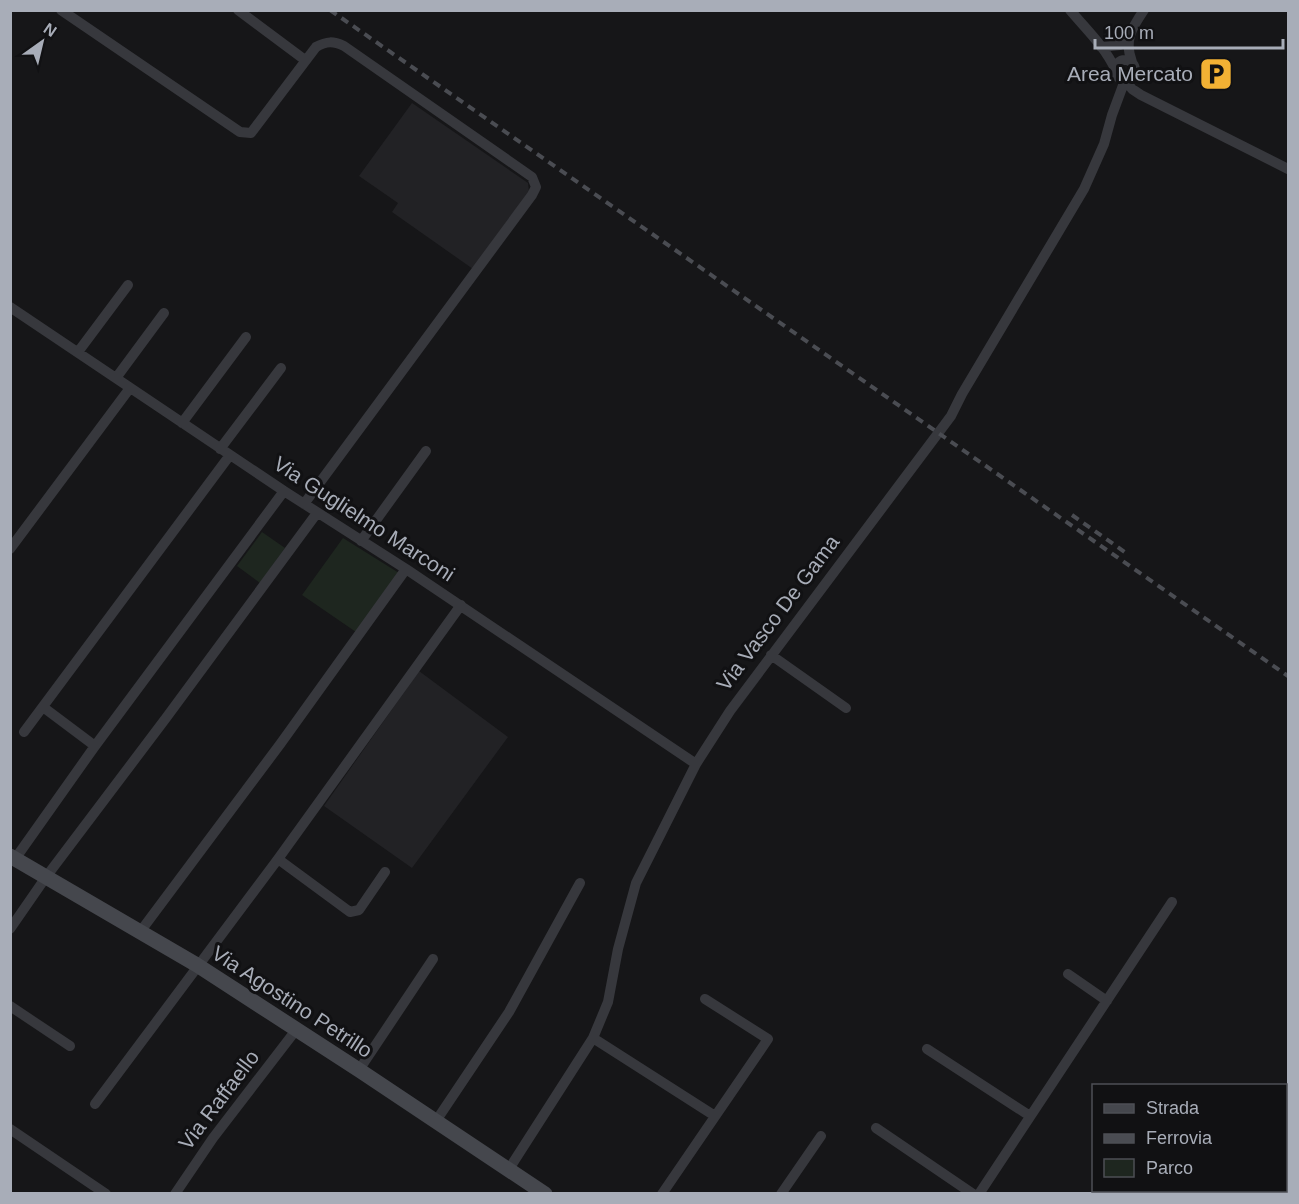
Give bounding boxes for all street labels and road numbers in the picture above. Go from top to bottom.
street label: Via Guglielmo Marconi [270,452,459,586]
street label: Via Vasco De Gama [712,530,844,695]
street label: Via Agostino Petrillo [208,941,377,1062]
street label: Via Raffaello [174,1046,263,1154]

